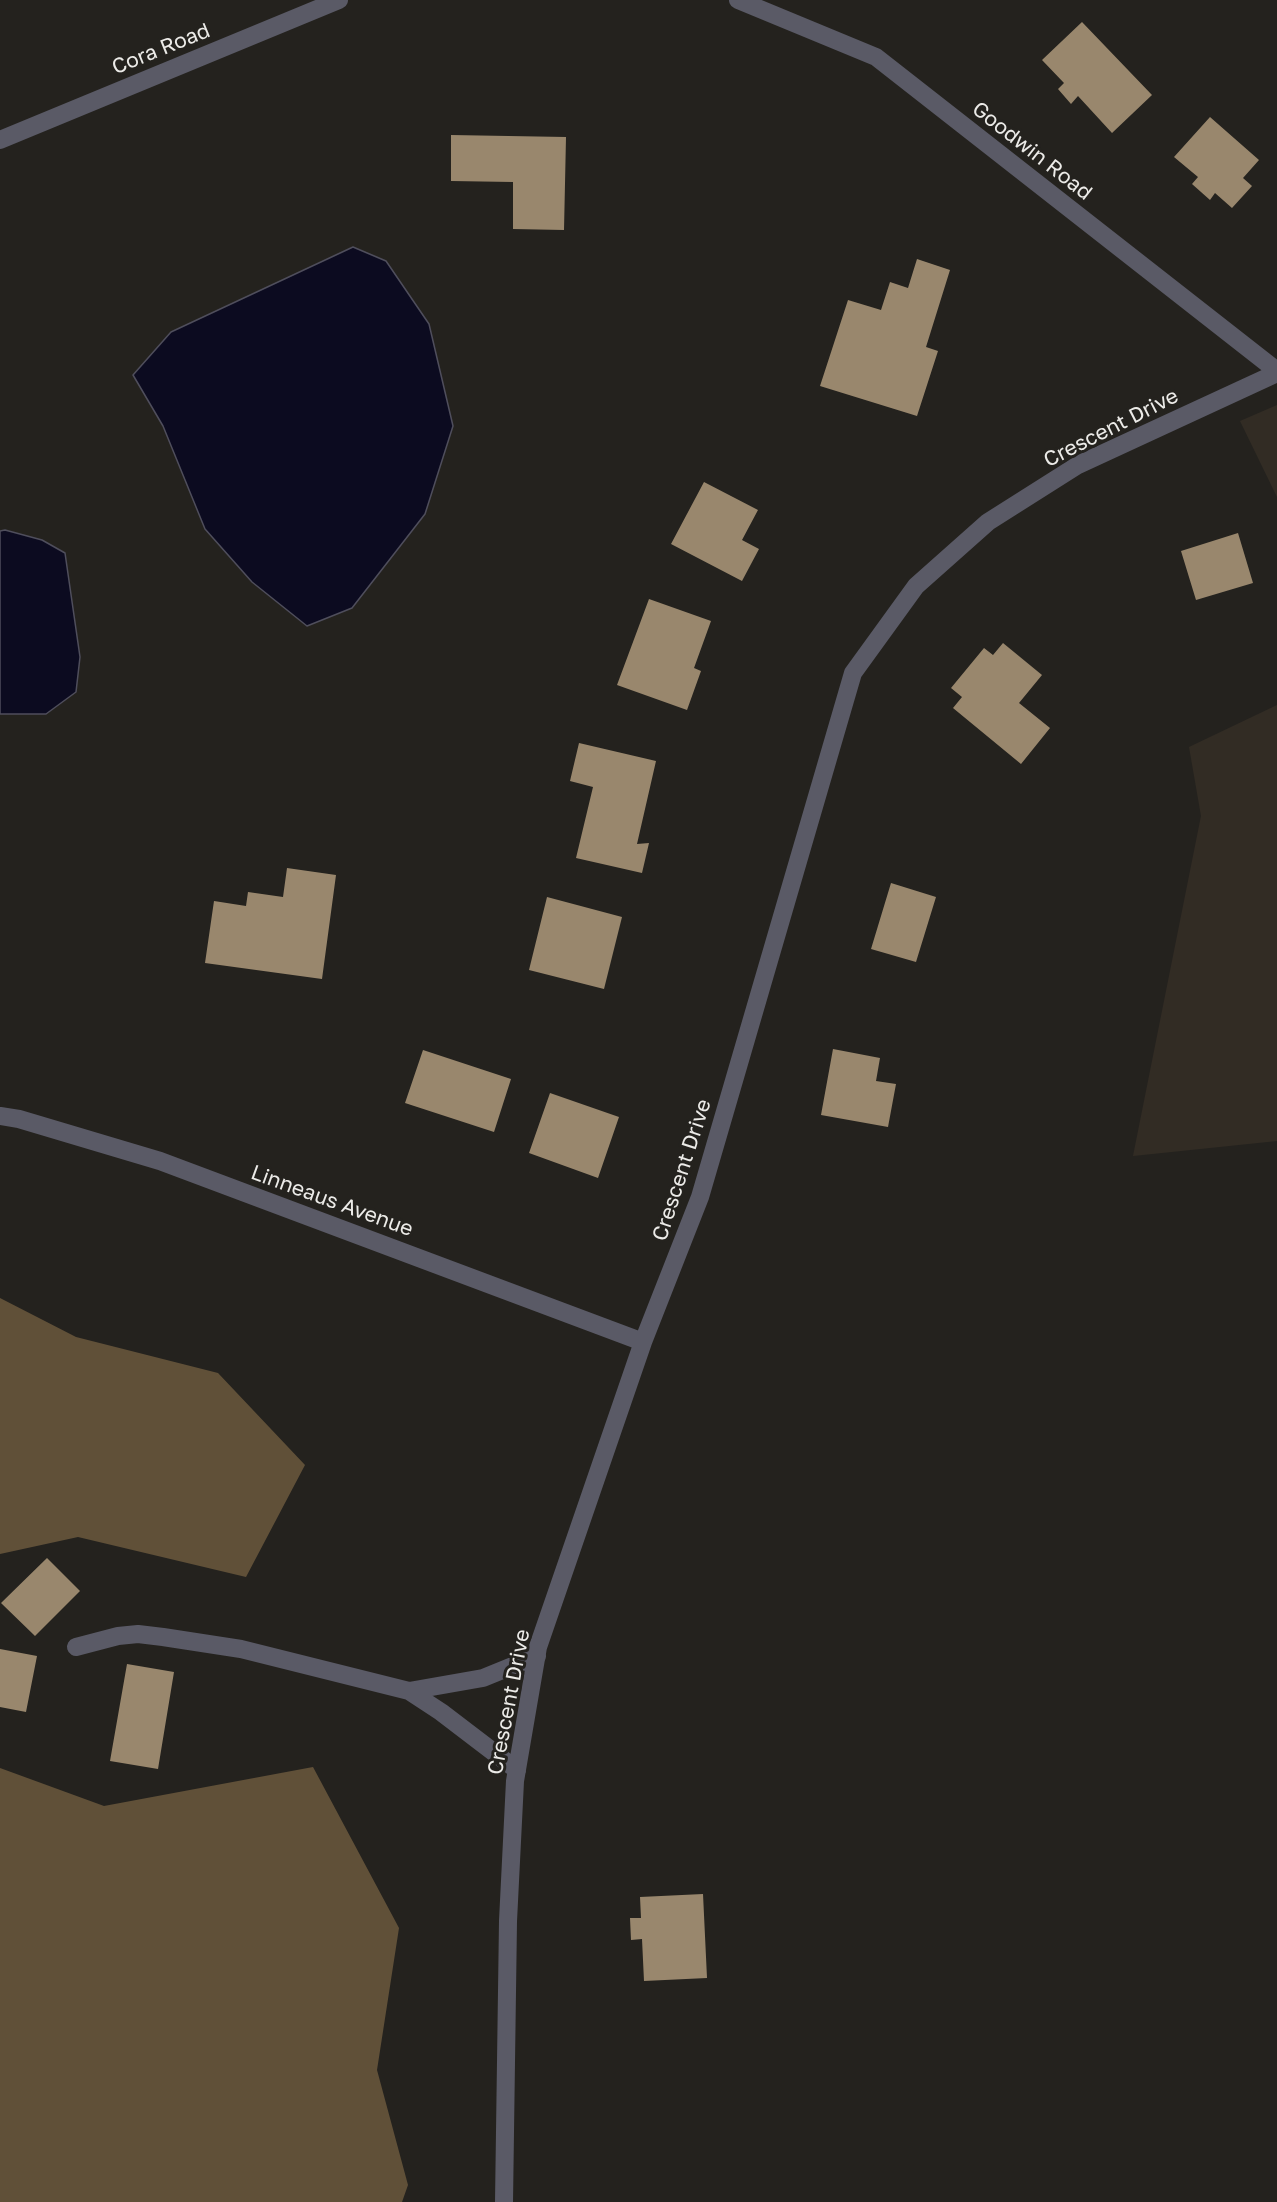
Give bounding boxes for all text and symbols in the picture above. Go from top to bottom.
street label: Cora Road [108,18,214,80]
street label: Goodwin Road [967,96,1097,206]
street label: Crescent Drive [1040,383,1182,473]
street label: Crescent Drive [647,1096,717,1244]
street label: Linneaus Avenue [247,1160,417,1242]
street label: Crescent Drive [483,1627,535,1777]

